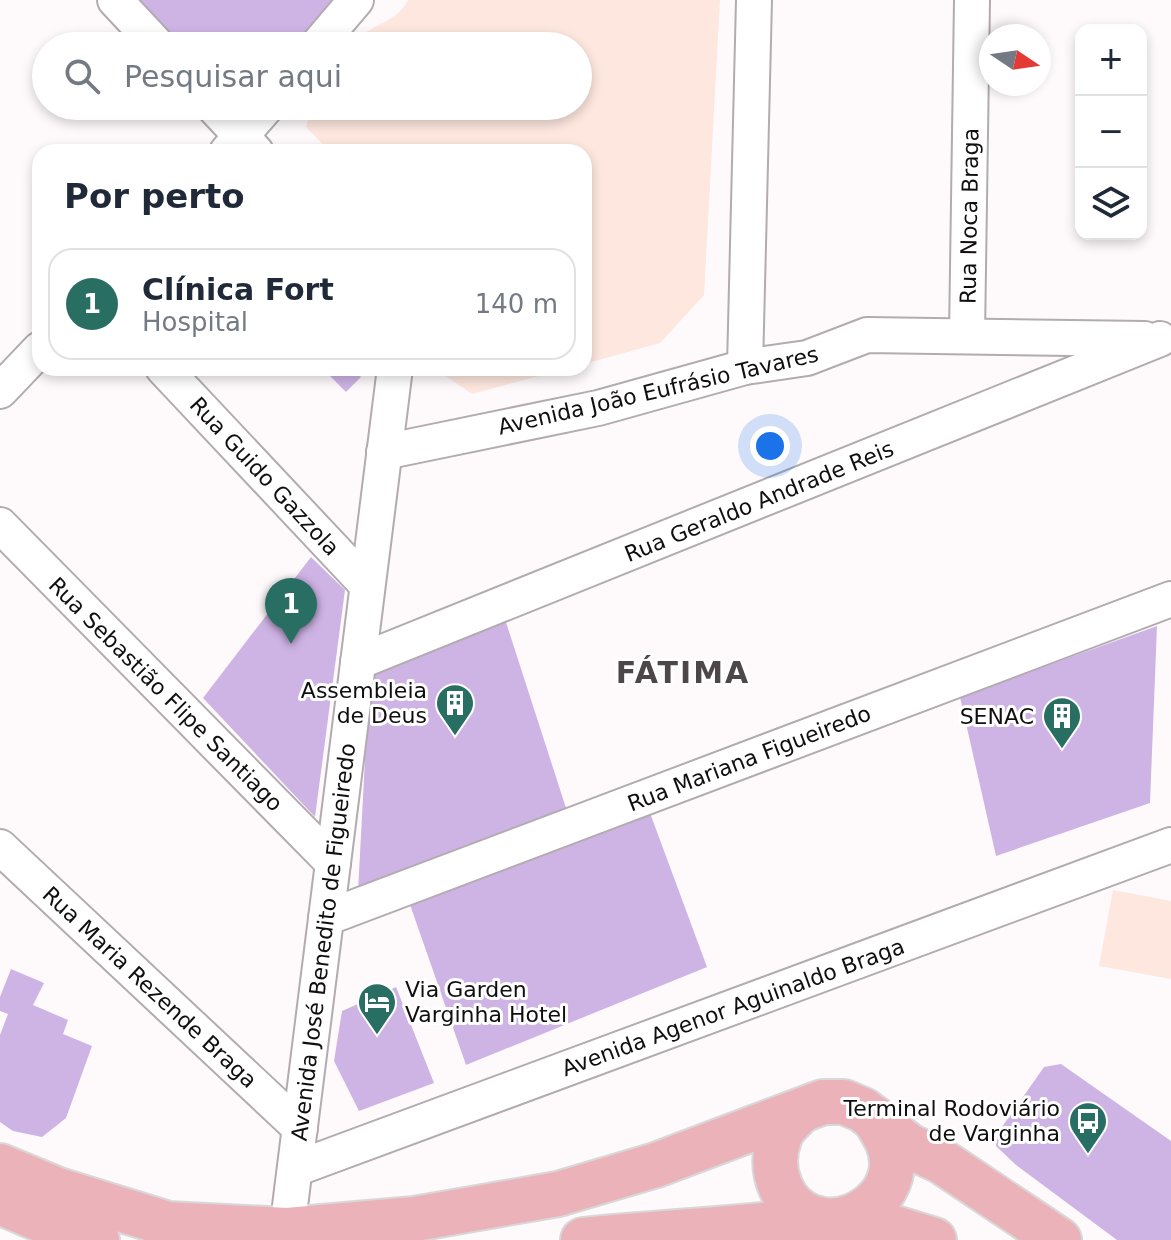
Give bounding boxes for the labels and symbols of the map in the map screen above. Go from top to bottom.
north arrow [979,24,1051,96]
street label: Rua Noca Braga [955,128,984,304]
street label: Avenida João Eufrásio Tavares [495,341,821,440]
street label: Rua Guido Gazzola [185,392,344,561]
your location [750,426,790,466]
street label: Rua Geraldo Andrade Reis [621,436,897,567]
street label: Rua Sebastião Flipe Santiago [44,572,288,816]
pin: 1 [265,578,317,644]
district label: FÁTIMA [616,655,750,690]
place label: Assembleia de Deus [301,678,427,728]
building icon: Assembleia de Deus [434,682,476,737]
building icon: SENAC [1041,695,1083,750]
street label: Rua Mariana Figueiredo [624,700,874,816]
place label: SENAC [960,704,1034,729]
street label: Avenida José Benedito de Figueiredo [287,742,360,1142]
street label: Rua Maria Rezende Braga [38,882,262,1093]
street label: Avenida Agenor Aguinaldo Braga [558,934,908,1081]
place label: Via Garden Varginha Hotel [405,977,567,1027]
hotel icon: Via Garden Varginha Hotel [356,981,398,1036]
place label: Terminal Rodoviário de Varginha [843,1096,1060,1146]
bus stop icon: Terminal Rodoviário de Varginha [1067,1100,1109,1155]

